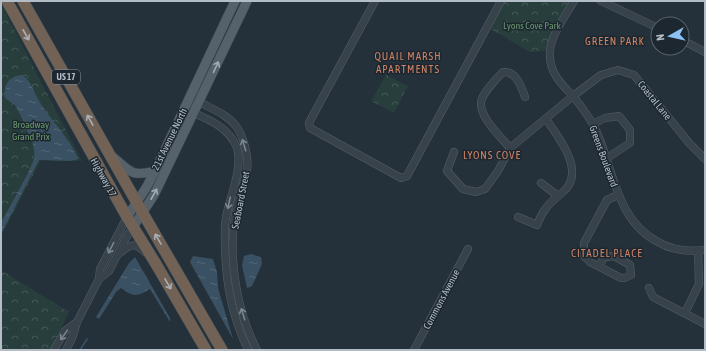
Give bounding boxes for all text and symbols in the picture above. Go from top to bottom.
north arrow [650,16,690,56]
park label: Lyons Cove Park [503,20,561,31]
one-way arrow [22,29,30,41]
text: N [654,33,666,41]
district label: GREEN PARK [585,35,645,47]
district label: QUAIL MARSH APARTMENTS [374,50,442,75]
one-way arrow [213,61,220,73]
road number: US 17 [52,70,80,84]
street label: Coastal Lane [636,79,674,122]
street label: 21st Avenue North [150,106,189,172]
one-way arrow [86,114,93,126]
park label: Broadway Grand Prix [12,119,50,142]
street label: Greens Boulevard [587,124,620,189]
one-way arrow [240,139,247,152]
district label: LYONS COVE [463,149,521,161]
street label: Highway 17 [88,156,119,199]
street label: Seaboard Street [230,170,251,230]
one-way arrow [151,188,158,200]
one-way arrow [225,196,233,209]
one-way arrow [153,233,161,245]
one-way arrow [107,242,114,254]
district label: CITADEL PLACE [571,247,643,259]
street label: Commons Avenue [421,267,462,331]
one-way arrow [164,278,172,290]
one-way arrow [239,307,246,320]
one-way arrow [60,329,68,340]

